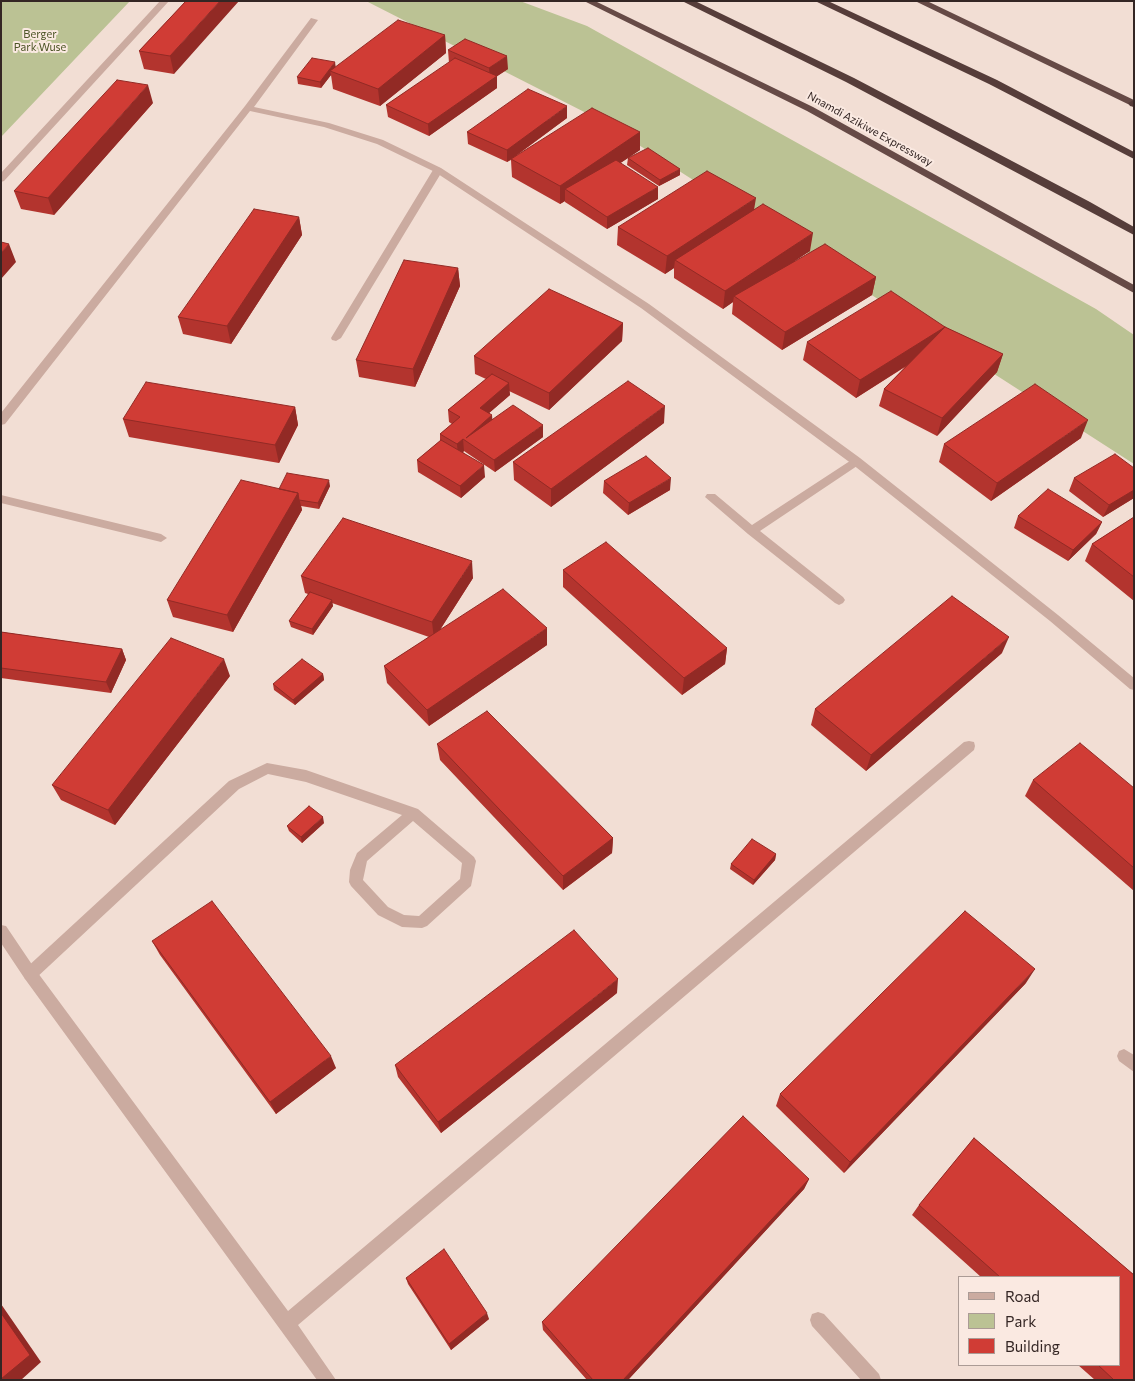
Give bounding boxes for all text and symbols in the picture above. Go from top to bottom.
park label: Berger Park Wuse [14,27,66,53]
street label: Nnamdi Azikiwe Expressway [805,89,935,169]
legend [958,1276,1120,1366]
text: Road [1005,1287,1040,1305]
text: Park [1005,1312,1036,1330]
text: Building [1005,1337,1060,1355]

